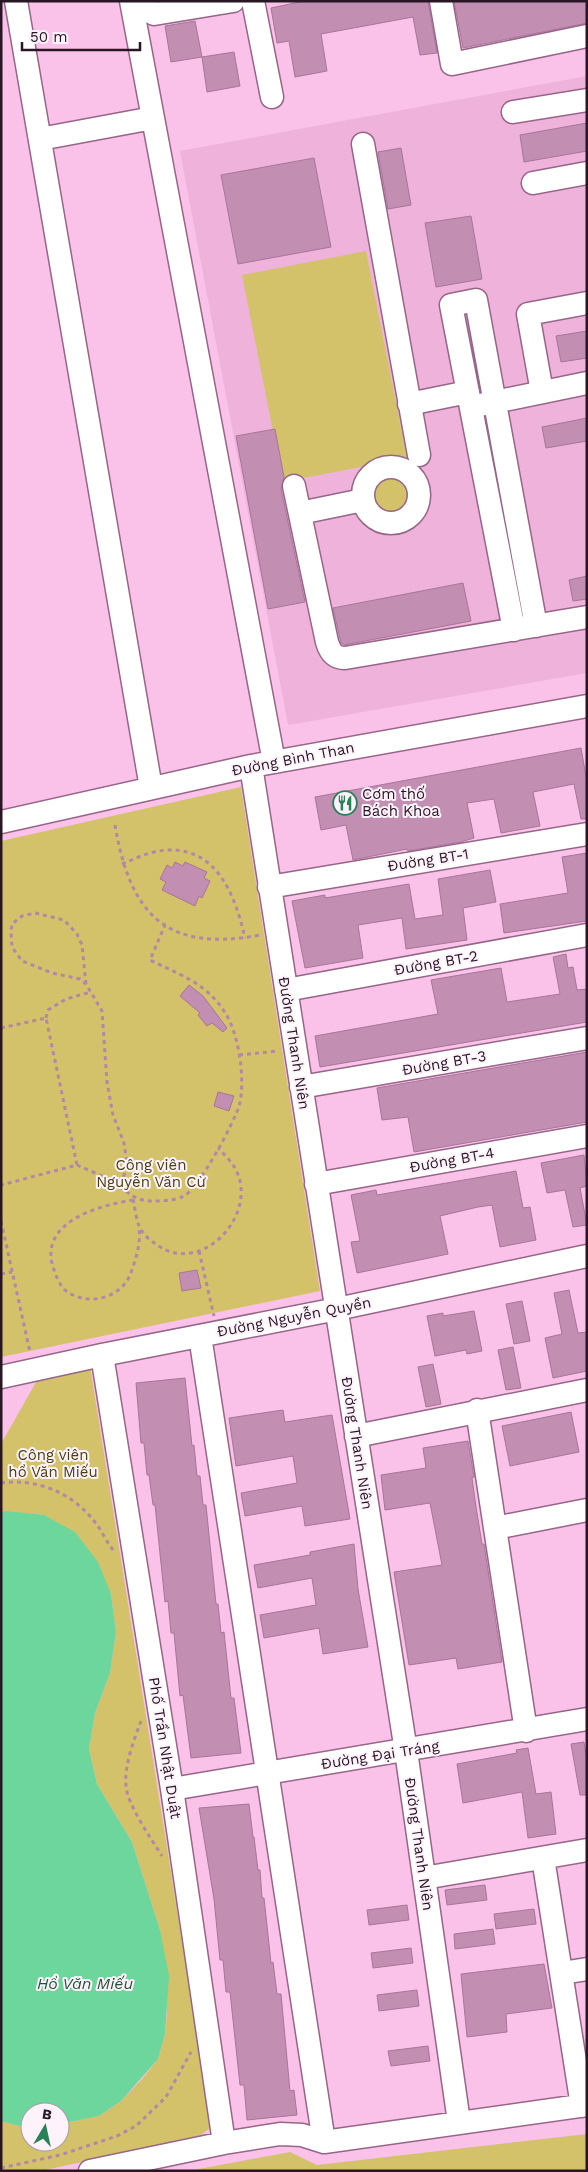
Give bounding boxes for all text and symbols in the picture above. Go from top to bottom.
scale bar [22,20,140,52]
text: 50 m [30,28,67,46]
street label: Đường Bình Than [230,738,356,780]
place label: Cơm thố Bách Khoa [362,785,440,820]
restaurant icon: Cơm thố Bách Khoa [332,790,358,816]
street label: Đường BT-1 [386,845,470,875]
street label: Đường BT-2 [393,947,479,979]
street label: Đường Thanh Niên [275,975,313,1111]
street label: Đường BT-3 [400,1047,488,1079]
street label: Đường BT-4 [408,1144,496,1176]
park label: Công viên Nguyễn Văn Cừ [96,1156,207,1191]
street label: Đường Nguyễn Quyền [215,1292,373,1341]
street label: Đường Thanh Niên [338,1375,376,1511]
park label: Công viên hồ Văn Miếu [8,1446,98,1481]
street label: Phố Trần Nhật Duật [145,1676,185,1821]
street label: Đường Đại Tráng [320,1737,440,1773]
street label: Đường Thanh Niên [401,1776,437,1912]
water label: Hồ Văn Miếu [37,1974,134,1993]
north arrow [20,2102,70,2152]
text: B [41,2106,53,2123]

